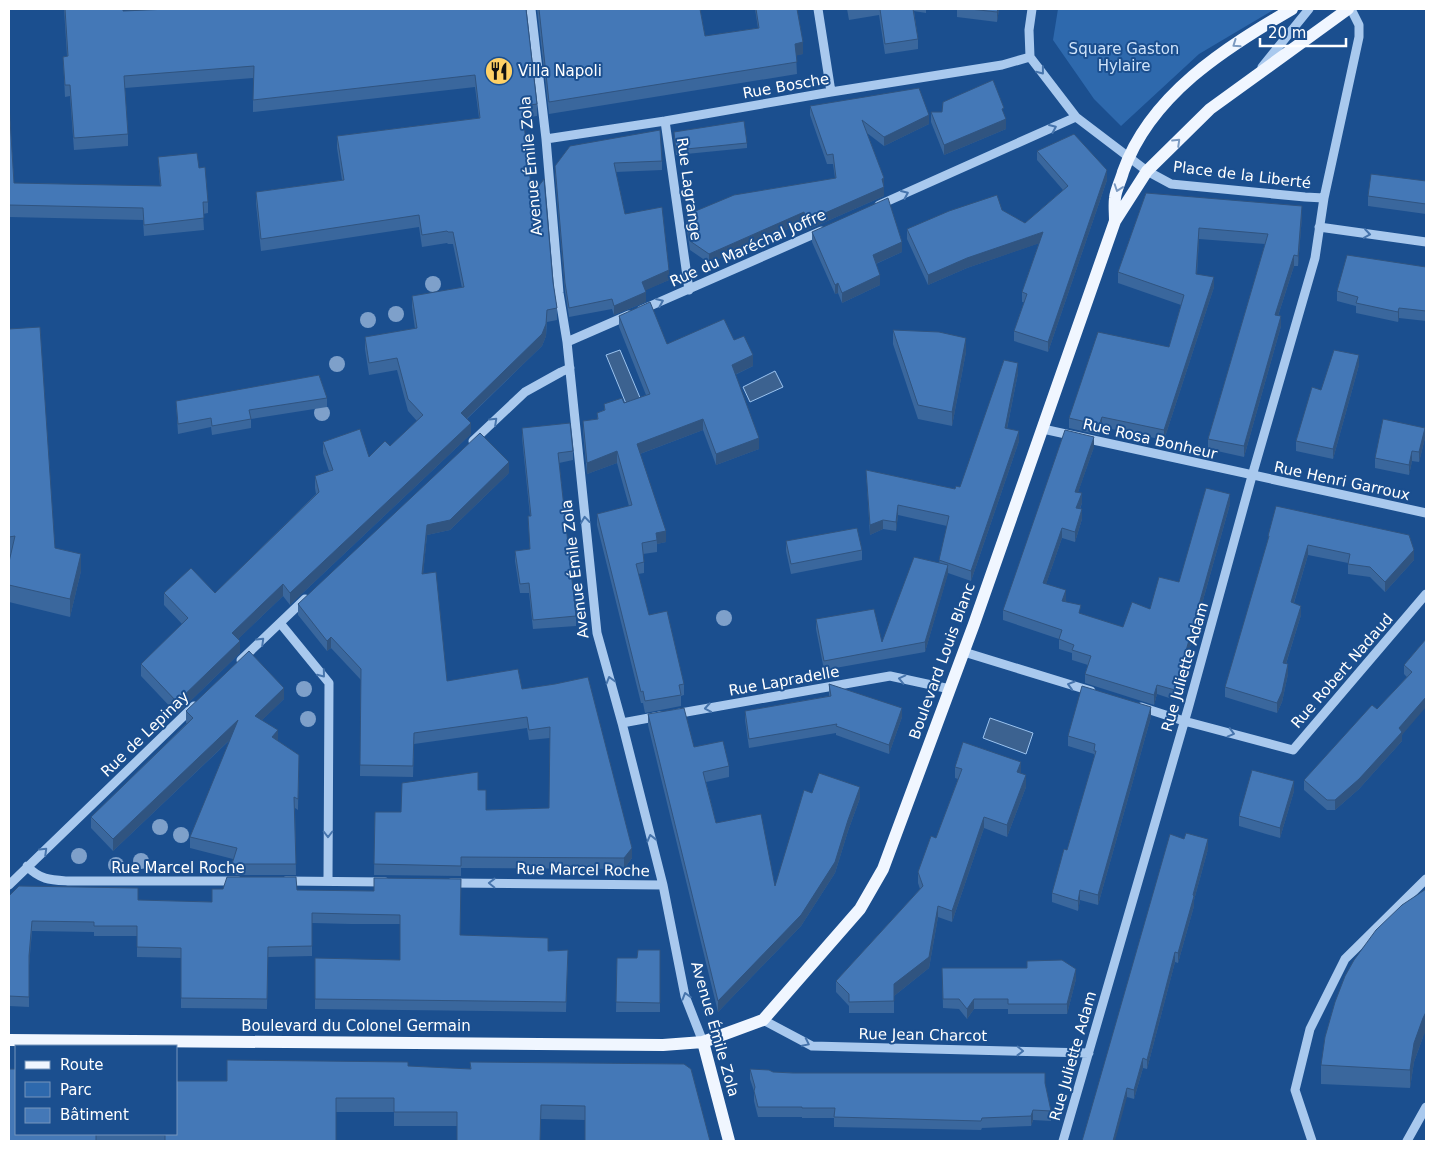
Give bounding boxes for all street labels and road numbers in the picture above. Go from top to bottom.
street label: Rue Bosche [741,70,831,102]
street label: Avenue Émile Zola [515,96,546,236]
street label: Rue Lagrange [673,136,705,242]
street label: Place de la Liberté [1172,158,1312,192]
street label: Rue du Maréchal Joffre [667,205,829,291]
street label: Rue Rosa Bonheur [1081,415,1220,463]
street label: Rue Henri Garroux [1272,458,1412,504]
street label: Avenue Émile Zola [557,499,592,640]
street label: Boulevard Louis Blanc [905,580,979,742]
street label: Rue Juliette Adam [1158,600,1212,734]
street label: Rue Robert Nadaud [1287,610,1397,732]
street label: Rue Lapradelle [727,662,841,700]
street label: Rue de Lepinay [97,687,193,781]
street label: Rue Marcel Roche [111,859,245,877]
street label: Rue Marcel Roche [516,860,650,880]
street label: Avenue Émile Zola [687,959,744,1099]
street label: Rue Juliette Adam [1046,989,1100,1123]
street label: Boulevard du Colonel Germain [241,1017,471,1035]
street label: Rue Jean Charcot [859,1025,988,1045]

